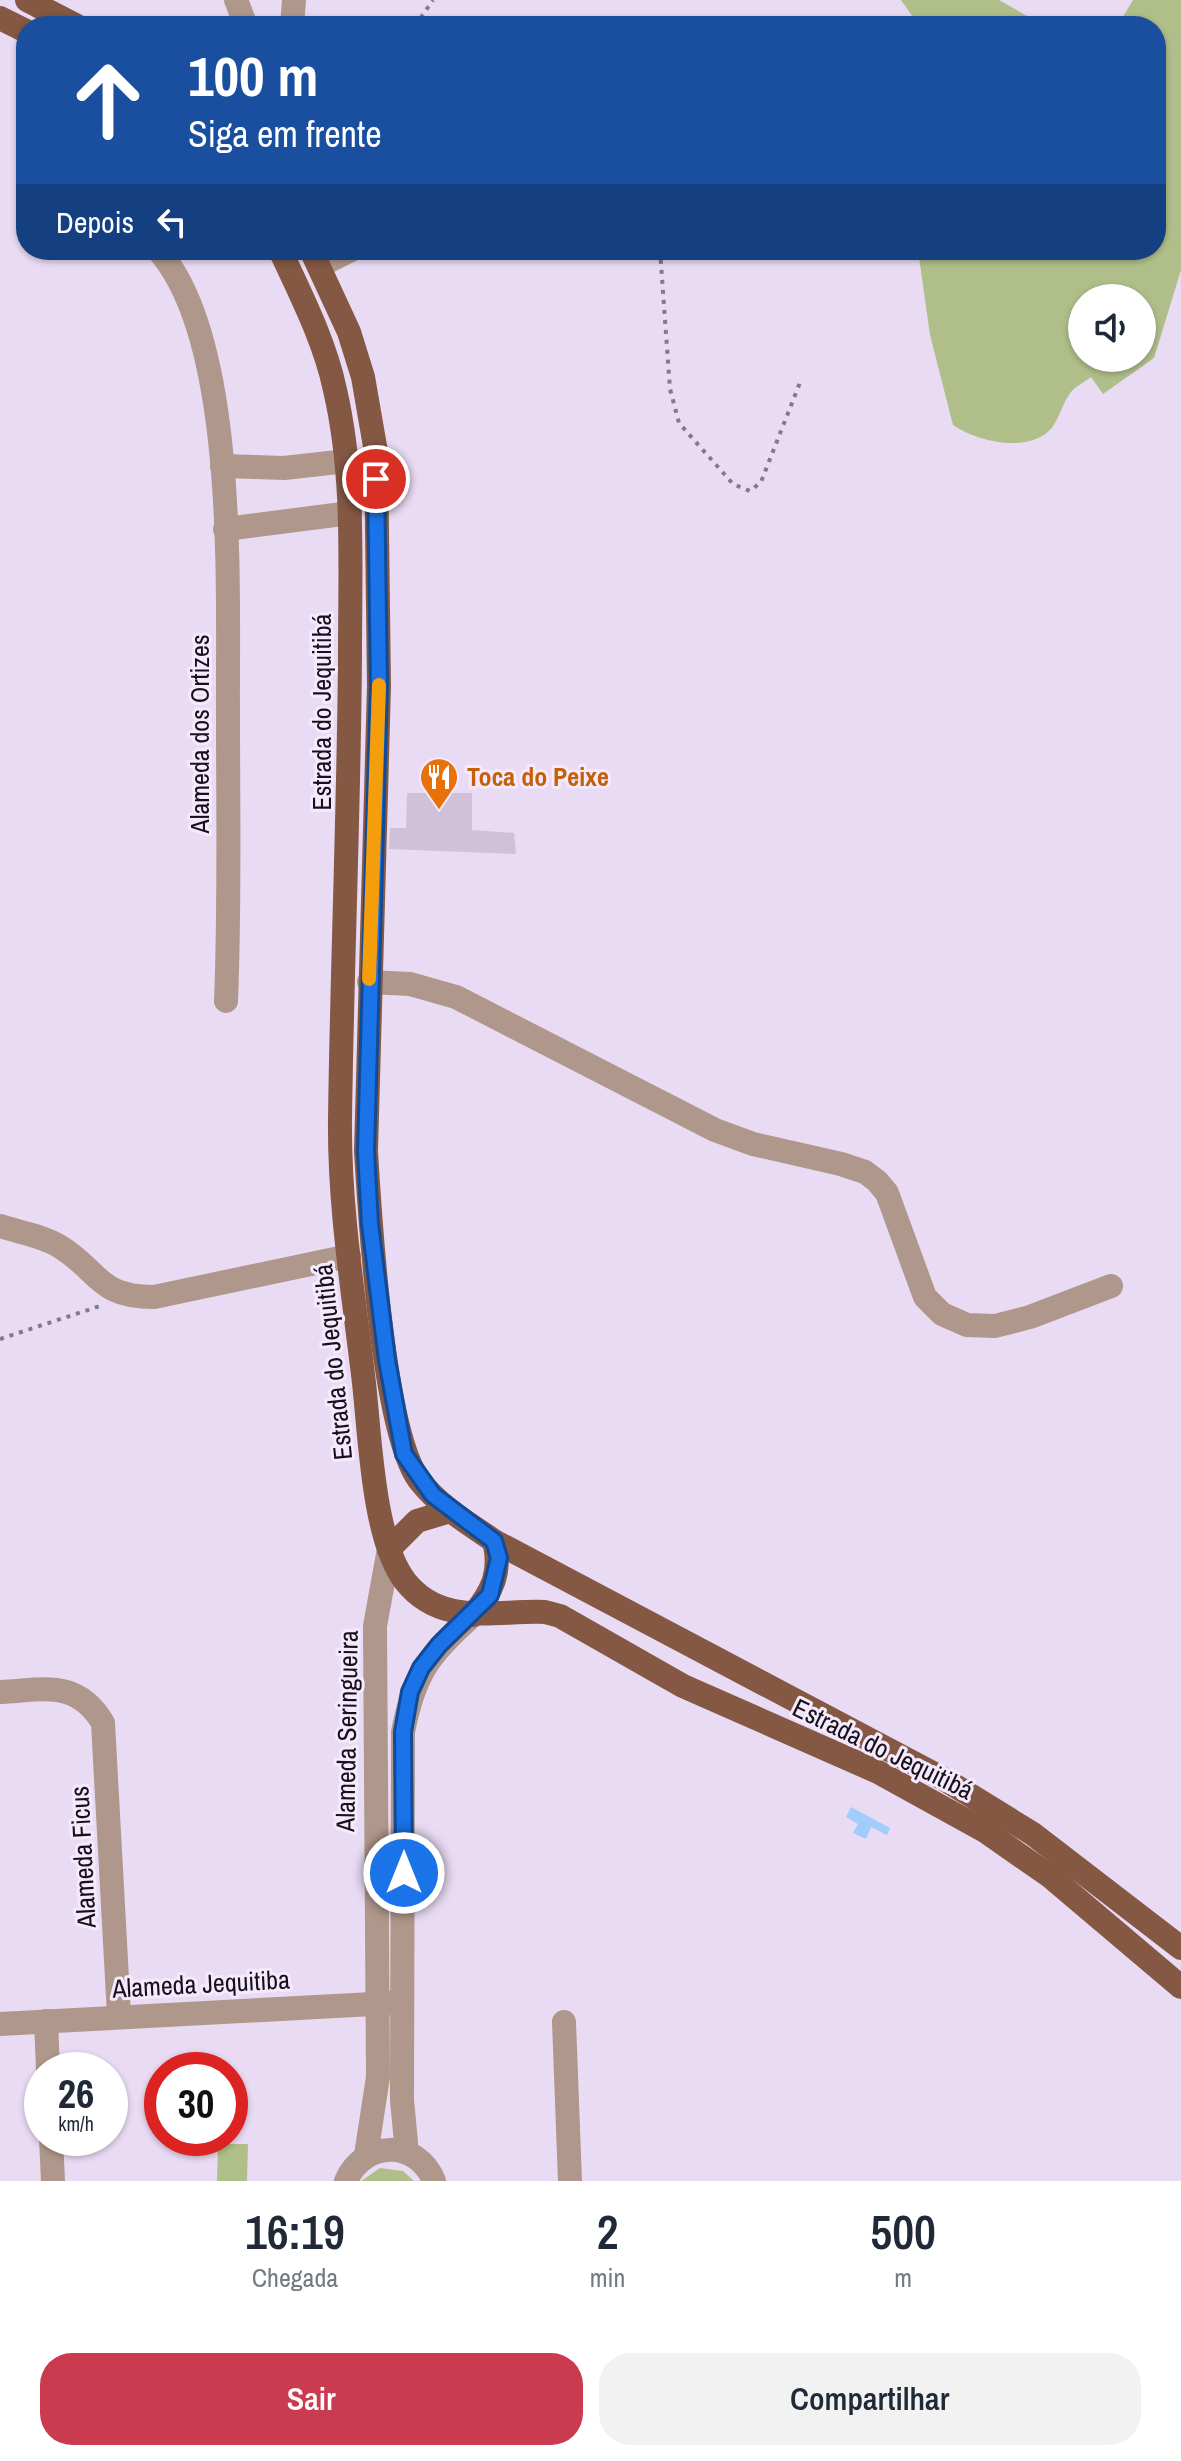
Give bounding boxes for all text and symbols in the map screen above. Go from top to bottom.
text: 100 m [188,38,318,113]
icon: ahead [56,48,160,152]
text: Siga em frente [188,110,382,158]
icon: left [150,200,194,244]
text: Depois [56,202,134,242]
map controls [1068,284,1156,372]
button: sound [1068,284,1156,372]
pin [342,445,410,513]
icon: arrive [354,457,398,501]
street label: Estrada do Jequitibá [304,613,339,810]
street label: Alameda dos Ortizes [182,634,217,835]
restaurant icon: Toca do Peixe [418,756,460,811]
place label: Toca do Peixe [467,759,609,794]
street label: Estrada do Jequitibá [305,1262,360,1462]
street label: Alameda Seringueira [327,1630,366,1833]
street label: Estrada do Jequitibá [787,1690,979,1807]
street label: Alameda Ficus [61,1785,104,1930]
position arrow [362,1831,446,1915]
street label: Alameda Jequitiba [110,1961,291,2006]
speed limit sign: 30 [144,2052,248,2156]
text: 26 [58,2067,94,2120]
text: km/h [58,2110,94,2137]
text: 16:19 [245,2199,345,2264]
text: 2 [597,2199,619,2264]
text: 500 [870,2199,936,2264]
text: Chegada [252,2260,338,2295]
text: min [590,2260,625,2295]
text: m [894,2260,912,2295]
button: Sair [40,2353,583,2445]
button: Compartilhar [599,2353,1141,2445]

